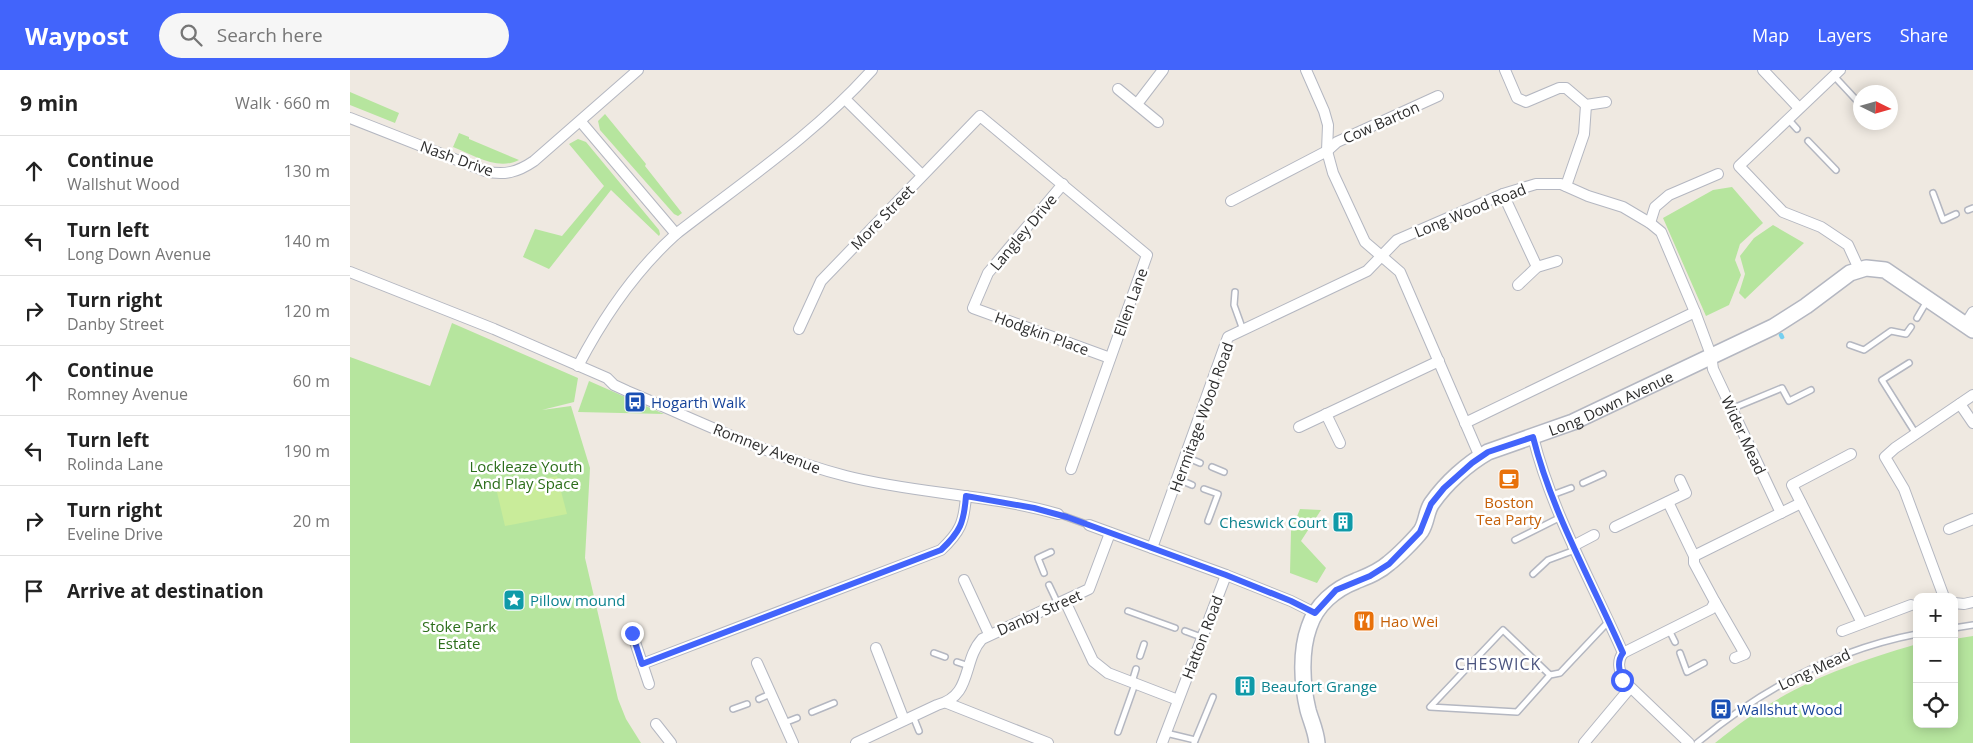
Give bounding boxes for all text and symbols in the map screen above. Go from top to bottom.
search box [159,13,509,58]
text: Waypost [25,19,129,52]
icon: search [177,21,205,49]
text: Search here [217,22,323,48]
text: Map [1752,23,1789,47]
text: Layers [1817,23,1872,47]
text: Share [1900,23,1948,47]
north arrow [1853,85,1898,130]
text: 9 min [20,89,78,117]
text: Walk · 660 m [235,92,330,114]
street label: Cow Barton [1340,96,1422,148]
street label: Nash Drive [418,136,496,180]
text: Continue [67,147,154,173]
icon: ahead [20,157,48,185]
text: 130 m [284,160,330,182]
text: Wallshut Wood [67,173,180,195]
street label: Long Wood Road [1411,178,1529,242]
street label: More Street [846,180,918,254]
street label: Langley Drive [985,190,1061,274]
text: Turn left [67,217,149,243]
icon: left [20,227,48,255]
text: 140 m [284,230,330,252]
text: Long Down Avenue [67,243,211,265]
street label: Ellen Lane [1108,265,1152,339]
text: Turn right [67,287,162,313]
icon: right [20,297,48,325]
text: 120 m [284,300,330,322]
street label: Hodgkin Place [992,307,1092,359]
text: Danby Street [67,313,164,335]
street label: Hermitage Wood Road [1165,339,1237,495]
text: Continue [67,357,154,383]
street label: Long Down Avenue [1546,366,1676,440]
icon: ahead [20,367,48,395]
text: 60 m [293,370,330,392]
text: Romney Avenue [67,383,188,405]
bus stop icon: Hogarth Walk [623,390,647,414]
place label: Hogarth Walk [651,392,746,412]
street label: Wider Mead [1717,392,1771,478]
street label: Romney Avenue [710,418,824,478]
text: Turn left [67,427,149,453]
icon: left [20,437,48,465]
text: 190 m [284,440,330,462]
text: Rolinda Lane [67,453,163,475]
park label: Lockleaze Youth And Play Space [470,456,582,493]
cafe icon: Boston Tea Party [1497,467,1521,491]
place label: Boston Tea Party [1476,492,1542,529]
text: Turn right [67,497,162,523]
icon: right [20,507,48,535]
text: 20 m [293,510,330,532]
building icon: Cheswick Court [1331,510,1355,534]
place label: Cheswick Court [1219,512,1327,532]
text: Eveline Drive [67,523,163,545]
icon: arrive [20,577,48,605]
text: Arrive at destination [67,578,264,604]
street label: Danby Street [993,584,1085,640]
place icon: Pillow mound [502,588,526,612]
place label: Pillow mound [530,590,625,610]
street label: Hatton Road [1177,592,1227,682]
map controls [1913,593,1958,728]
button: + [1913,593,1958,638]
restaurant icon: Hao Wei [1352,609,1376,633]
place label: Hao Wei [1380,611,1438,631]
park label: Stoke Park Estate [422,616,496,653]
route end [621,622,644,645]
button: − [1913,638,1958,683]
street label: Long Mead [1775,644,1853,694]
district label: CHESWICK [1455,653,1541,675]
route start [1611,669,1634,692]
building icon: Beaufort Grange [1233,674,1257,698]
place label: Beaufort Grange [1261,676,1377,696]
button: locate [1913,683,1958,728]
bus stop icon: Wallshut Wood [1709,697,1733,721]
place label: Wallshut Wood [1737,699,1843,719]

